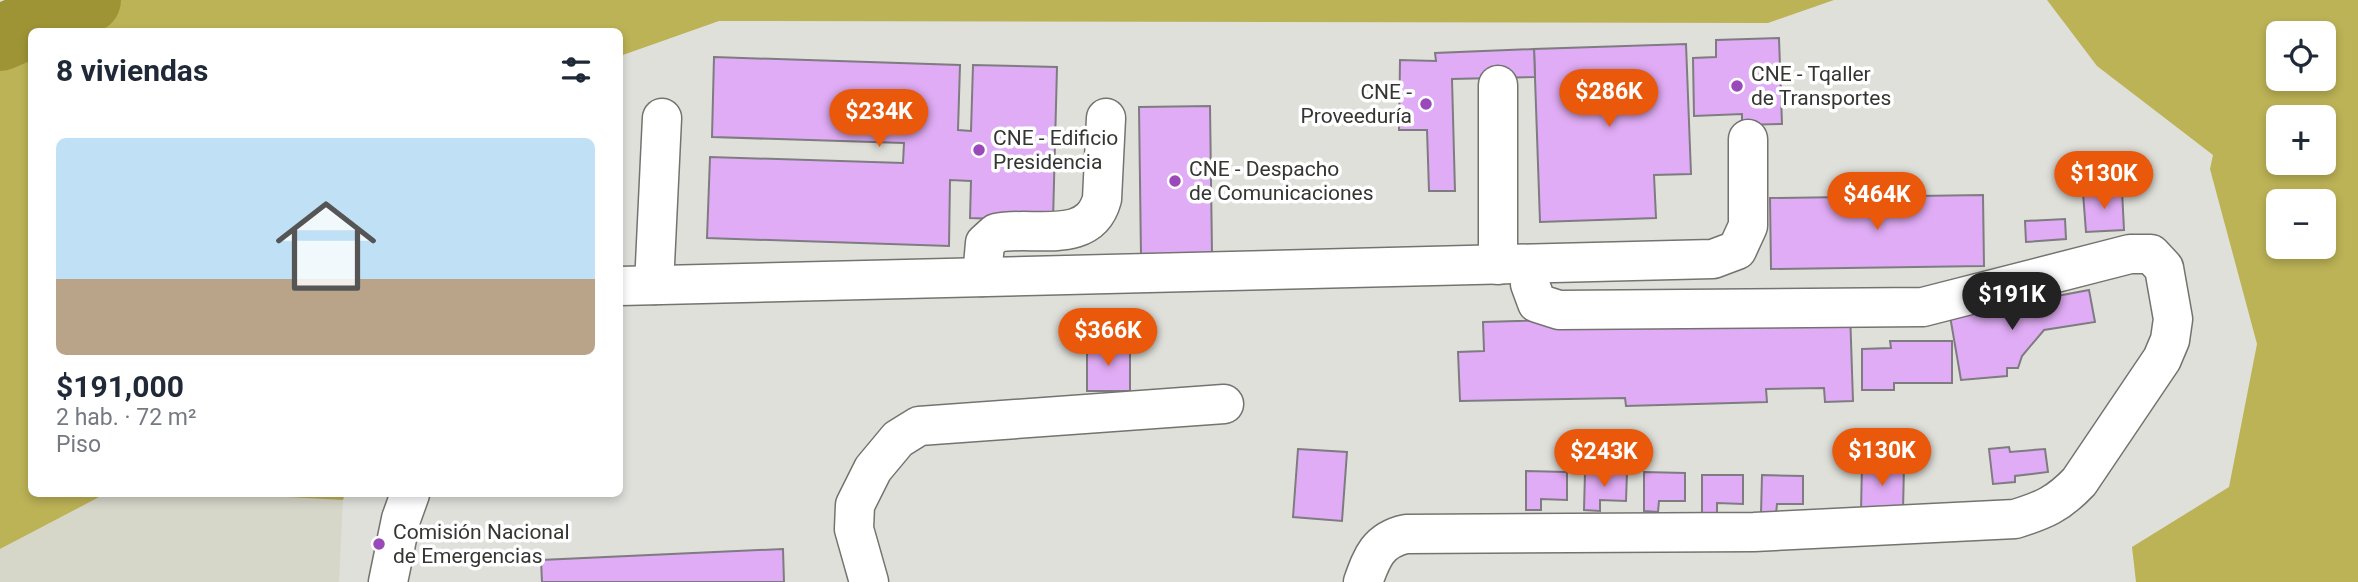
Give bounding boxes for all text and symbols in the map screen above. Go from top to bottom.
map controls [2266,21,2336,259]
button: locate [2266,21,2336,91]
icon: filters [557,51,595,89]
text: 8 viviendas [56,53,208,88]
place label: CNE - Tqaller de Transportes [1751,62,1891,110]
pin: $286K [1560,69,1658,129]
text: $286K [1575,78,1643,105]
marker: CNE - Tqaller de Transportes [1729,78,1745,94]
place label: CNE - Proveeduría [1301,80,1412,128]
pin: $234K [830,90,928,149]
marker: CNE - Proveeduría [1418,96,1434,112]
text: $234K [845,98,913,125]
button: + [2266,105,2336,175]
place label: CNE - Edificio Presidencia [993,126,1118,174]
marker: CNE - Edificio Presidencia [971,142,987,158]
pin: $130K [2055,152,2153,211]
place label: CNE - Despacho de Comunicaciones [1189,157,1374,205]
text: $130K [2070,160,2138,187]
marker: CNE - Despacho de Comunicaciones [1167,173,1183,189]
pin: $464K [1828,173,1926,232]
text: $464K [1843,181,1911,208]
icon: home [263,183,389,309]
button: − [2266,189,2336,259]
pin: $191K [1963,272,2061,332]
text: $191K [1978,281,2046,308]
pin: $366K [1059,308,1157,368]
text: $366K [1074,317,1142,344]
text: $191,000 [56,369,184,404]
text: 2 hab. · 72 m² [56,404,196,431]
pin: $130K [1833,428,1931,488]
pin: $243K [1555,430,1653,489]
text: Piso [56,431,101,458]
text: $130K [1848,437,1916,464]
text: $243K [1570,438,1638,465]
place label: Comisión Nacional de Emergencias [393,520,570,568]
marker: Comisión Nacional de Emergencias [371,536,387,552]

